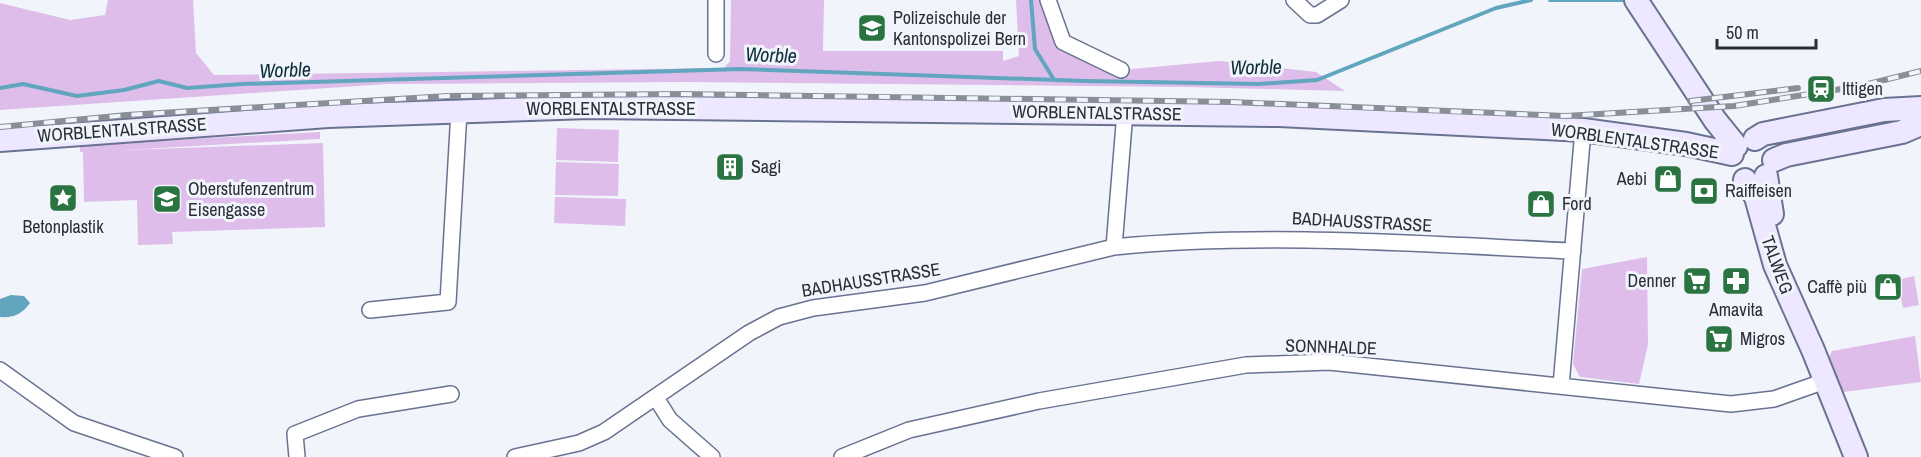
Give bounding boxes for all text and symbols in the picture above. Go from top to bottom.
place label: Polizeischule der Kantonspolizei Bern [893,5,1026,51]
school or university icon: Polizeischule der Kantonspolizei Bern [856,12,888,44]
scale bar [1717,12,1816,50]
text: 50 m [1726,20,1759,45]
water label: Worble [745,40,797,69]
water label: Worble [1230,53,1282,80]
water label: Worble [259,55,311,84]
station icon: Ittigen [1805,73,1837,105]
place label: Ittigen [1842,76,1883,101]
street label: WORBLENTALSTRASSE [526,96,696,121]
street label: WORBLENTALSTRASSE [1012,99,1182,126]
street label: WORBLENTALSTRASSE [37,111,207,148]
street label: WORBLENTALSTRASSE [1549,116,1721,165]
building icon: Sagi [714,151,746,183]
place label: Sagi [751,154,781,179]
shop icon: Aebi [1652,163,1684,195]
place label: Aebi [1616,166,1647,191]
bank icon: Raiffeisen [1688,175,1720,207]
place label: Oberstufenzentrum Eisengasse [188,176,314,222]
place label: Raiffeisen [1725,178,1792,203]
place icon: Betonplastik [47,182,79,214]
school or university icon: Oberstufenzentrum Eisengasse [151,183,183,215]
shop icon: Ford [1525,188,1557,220]
place label: Ford [1562,191,1592,216]
street label: BADHAUSSTRASSE [1291,205,1433,238]
place label: Betonplastik [22,214,104,239]
street label: TALWEG [1755,232,1800,297]
street label: BADHAUSSTRASSE [800,256,942,303]
supermarket icon: Denner [1681,265,1713,297]
pharmacy icon: Amavita [1720,265,1752,297]
place label: Denner [1628,268,1676,293]
shop icon: Caffè più [1872,271,1904,303]
place label: Caffè più [1807,274,1867,299]
place label: Amavita [1708,297,1763,322]
supermarket icon: Migros [1703,323,1735,355]
place label: Migros [1740,326,1785,351]
street label: SONNHALDE [1285,332,1377,361]

